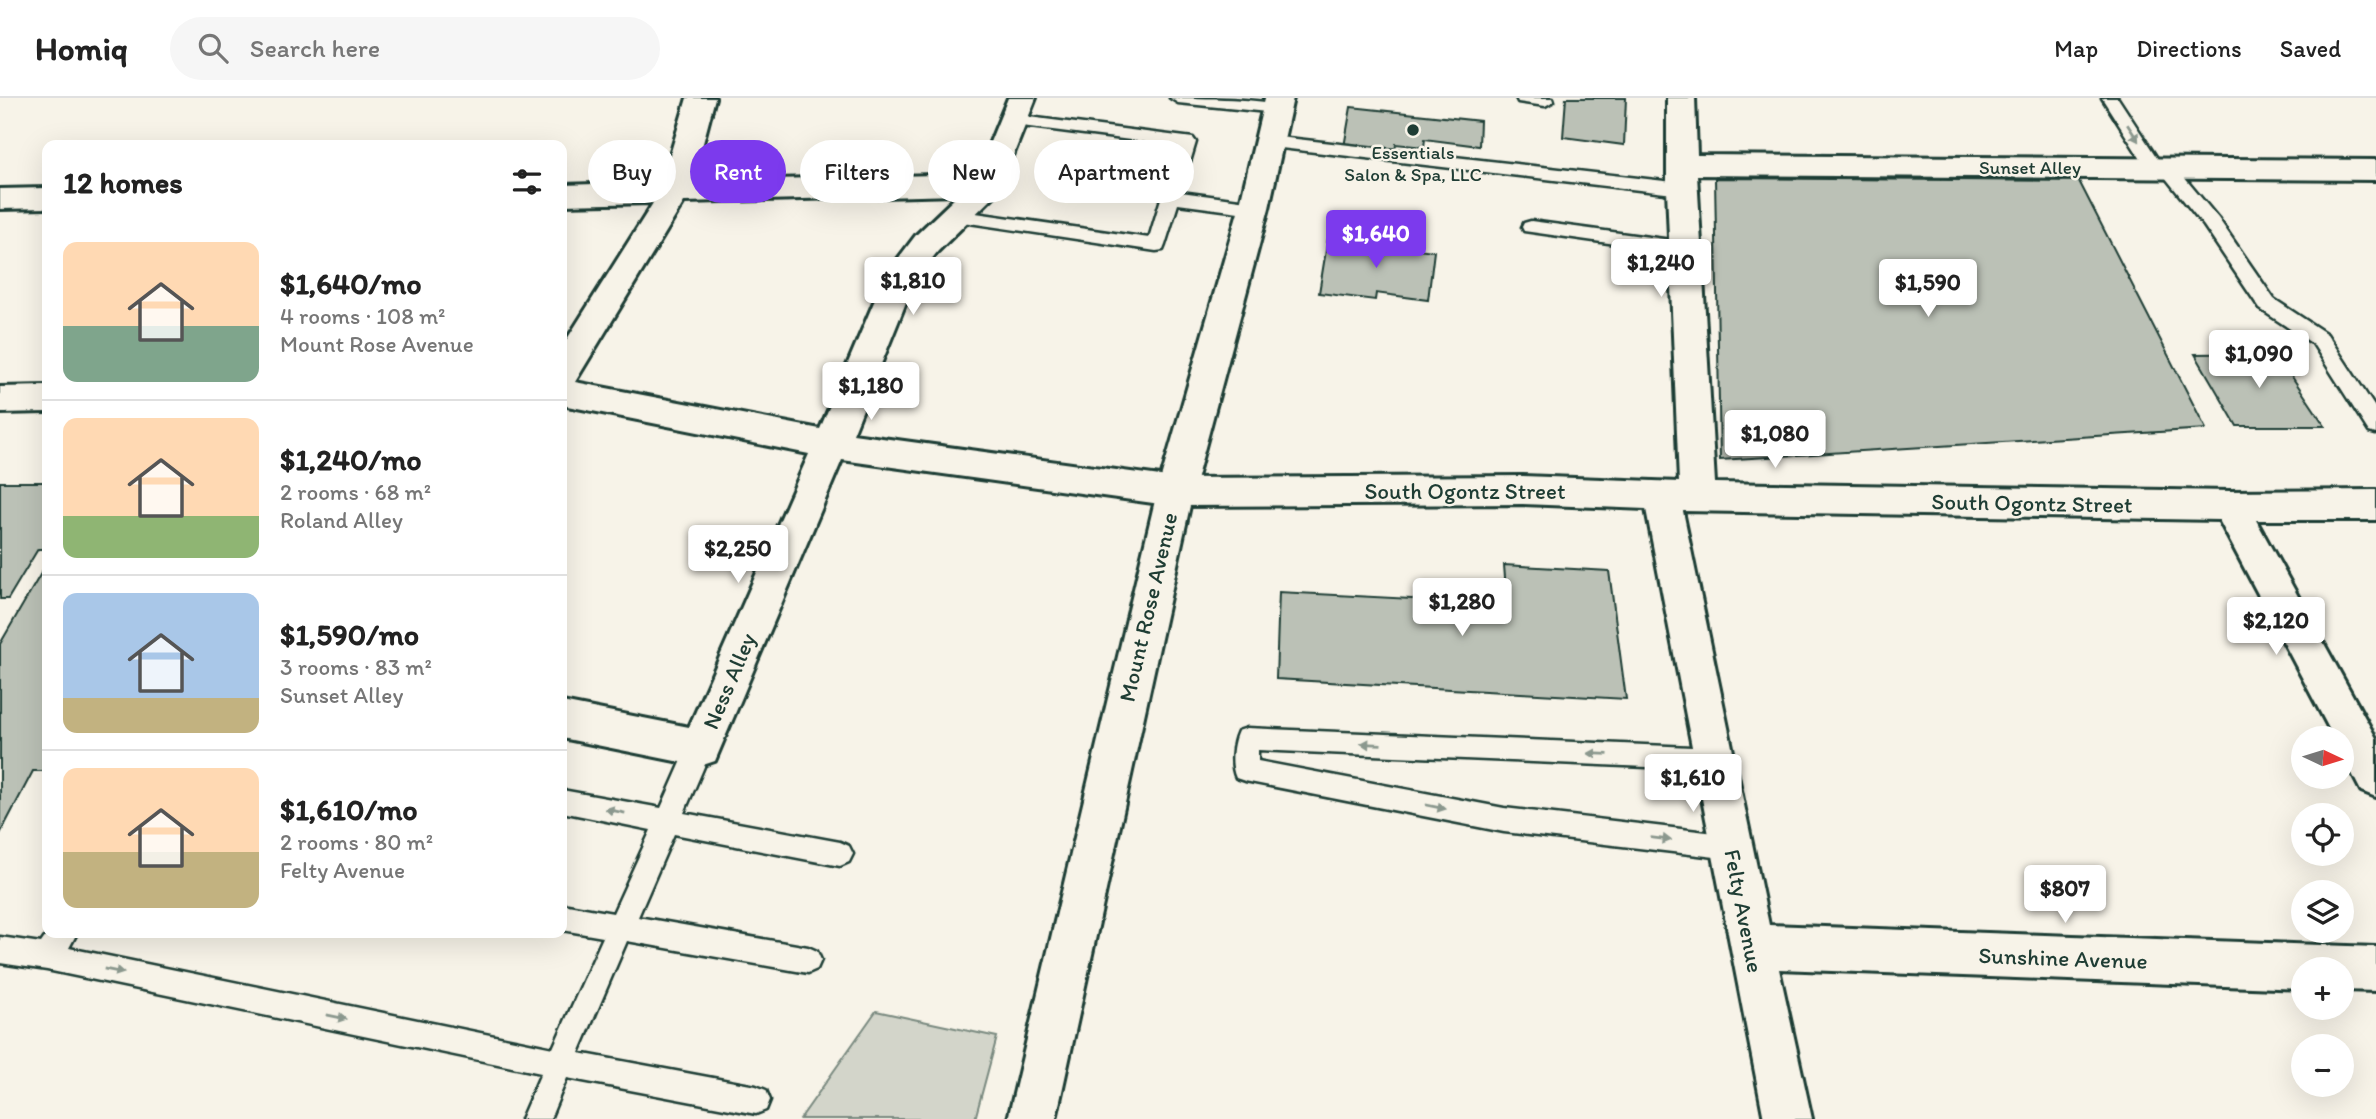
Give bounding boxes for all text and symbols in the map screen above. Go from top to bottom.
search box [170,17,660,80]
text: Homiq [35,29,128,68]
icon: search [194,29,232,67]
text: Search here [250,32,380,64]
text: Map [2054,34,2098,63]
text: Directions [2136,34,2242,63]
text: Saved [2280,34,2341,63]
marker: Essentials Salon & Spa, LLC [1405,122,1421,138]
one-way arrow [2126,123,2139,143]
chip: Buy [588,140,676,203]
chip: Rent [690,140,786,203]
chip: Filters [800,140,914,203]
chip: New [928,140,1020,203]
chip: Apartment [1034,140,1194,203]
place label: Essentials Salon & Spa, LLC [1344,141,1482,186]
street label: Sunset Alley [1979,156,2081,179]
icon: filters [508,163,546,201]
text: 12 homes [63,164,183,201]
pin: $1,640 [1319,211,1433,270]
text: $1,640 [1342,219,1410,247]
pin: $1,240 [1604,240,1718,299]
text: $1,240 [1627,248,1695,276]
pin: $1,810 [856,258,970,317]
pin: $1,590 [1871,260,1985,319]
text: $1,640/mo [280,265,422,302]
text: $1,810 [880,266,946,294]
text: $1,590 [1895,268,1961,296]
icon: home [119,270,203,354]
text: 4 rooms · 108 m² [280,302,445,330]
text: Mount Rose Avenue [280,330,474,358]
pin: $1,090 [2202,330,2316,390]
text: $1,090 [2225,339,2293,367]
pin: $1,180 [814,362,928,422]
text: $1,180 [838,371,904,399]
pin: $1,080 [1718,410,1832,470]
text: $1,080 [1741,419,1809,447]
text: $1,240/mo [280,441,422,478]
icon: home [119,446,203,530]
street label: South Ogontz Street [1364,477,1566,505]
text: 2 rooms · 68 m² [280,478,431,506]
street label: South Ogontz Street [1931,487,2133,519]
text: Roland Alley [280,506,403,534]
street label: Mount Rose Avenue [1113,510,1183,704]
pin: $2,250 [681,526,795,585]
text: $2,250 [704,534,772,562]
pin: $1,280 [1405,578,1519,638]
text: $1,280 [1429,587,1495,615]
pin: $2,120 [2219,598,2333,657]
text: $2,120 [2243,606,2309,634]
text: $1,590/mo [280,616,419,653]
icon: home [119,621,203,705]
street label: Ness Alley [696,629,762,733]
text: 3 rooms · 83 m² [280,653,432,681]
text: Sunset Alley [280,681,403,709]
north arrow [2291,726,2354,789]
map controls [2291,726,2354,1097]
one-way arrow [1359,739,1381,750]
one-way arrow [1587,748,1609,759]
pin: $1,610 [1636,754,1750,814]
text: $1,610 [1661,763,1725,791]
text: $1,610/mo [280,791,418,828]
icon: home [119,796,203,880]
one-way arrow [1425,802,1447,813]
button: locate [2291,803,2354,866]
one-way arrow [604,806,626,817]
text: 2 rooms · 80 m² [280,828,433,856]
one-way arrow [1651,833,1673,844]
street label: Felty Avenue [1718,847,1770,975]
text: Felty Avenue [280,856,405,884]
pin: $807 [2024,866,2106,925]
text: $807 [2040,874,2090,902]
button: layers [2291,880,2354,943]
street label: Sunshine Avenue [1978,941,2148,975]
button: + [2291,957,2354,1020]
one-way arrow [103,966,125,977]
one-way arrow [326,1012,348,1023]
button: − [2291,1034,2354,1097]

